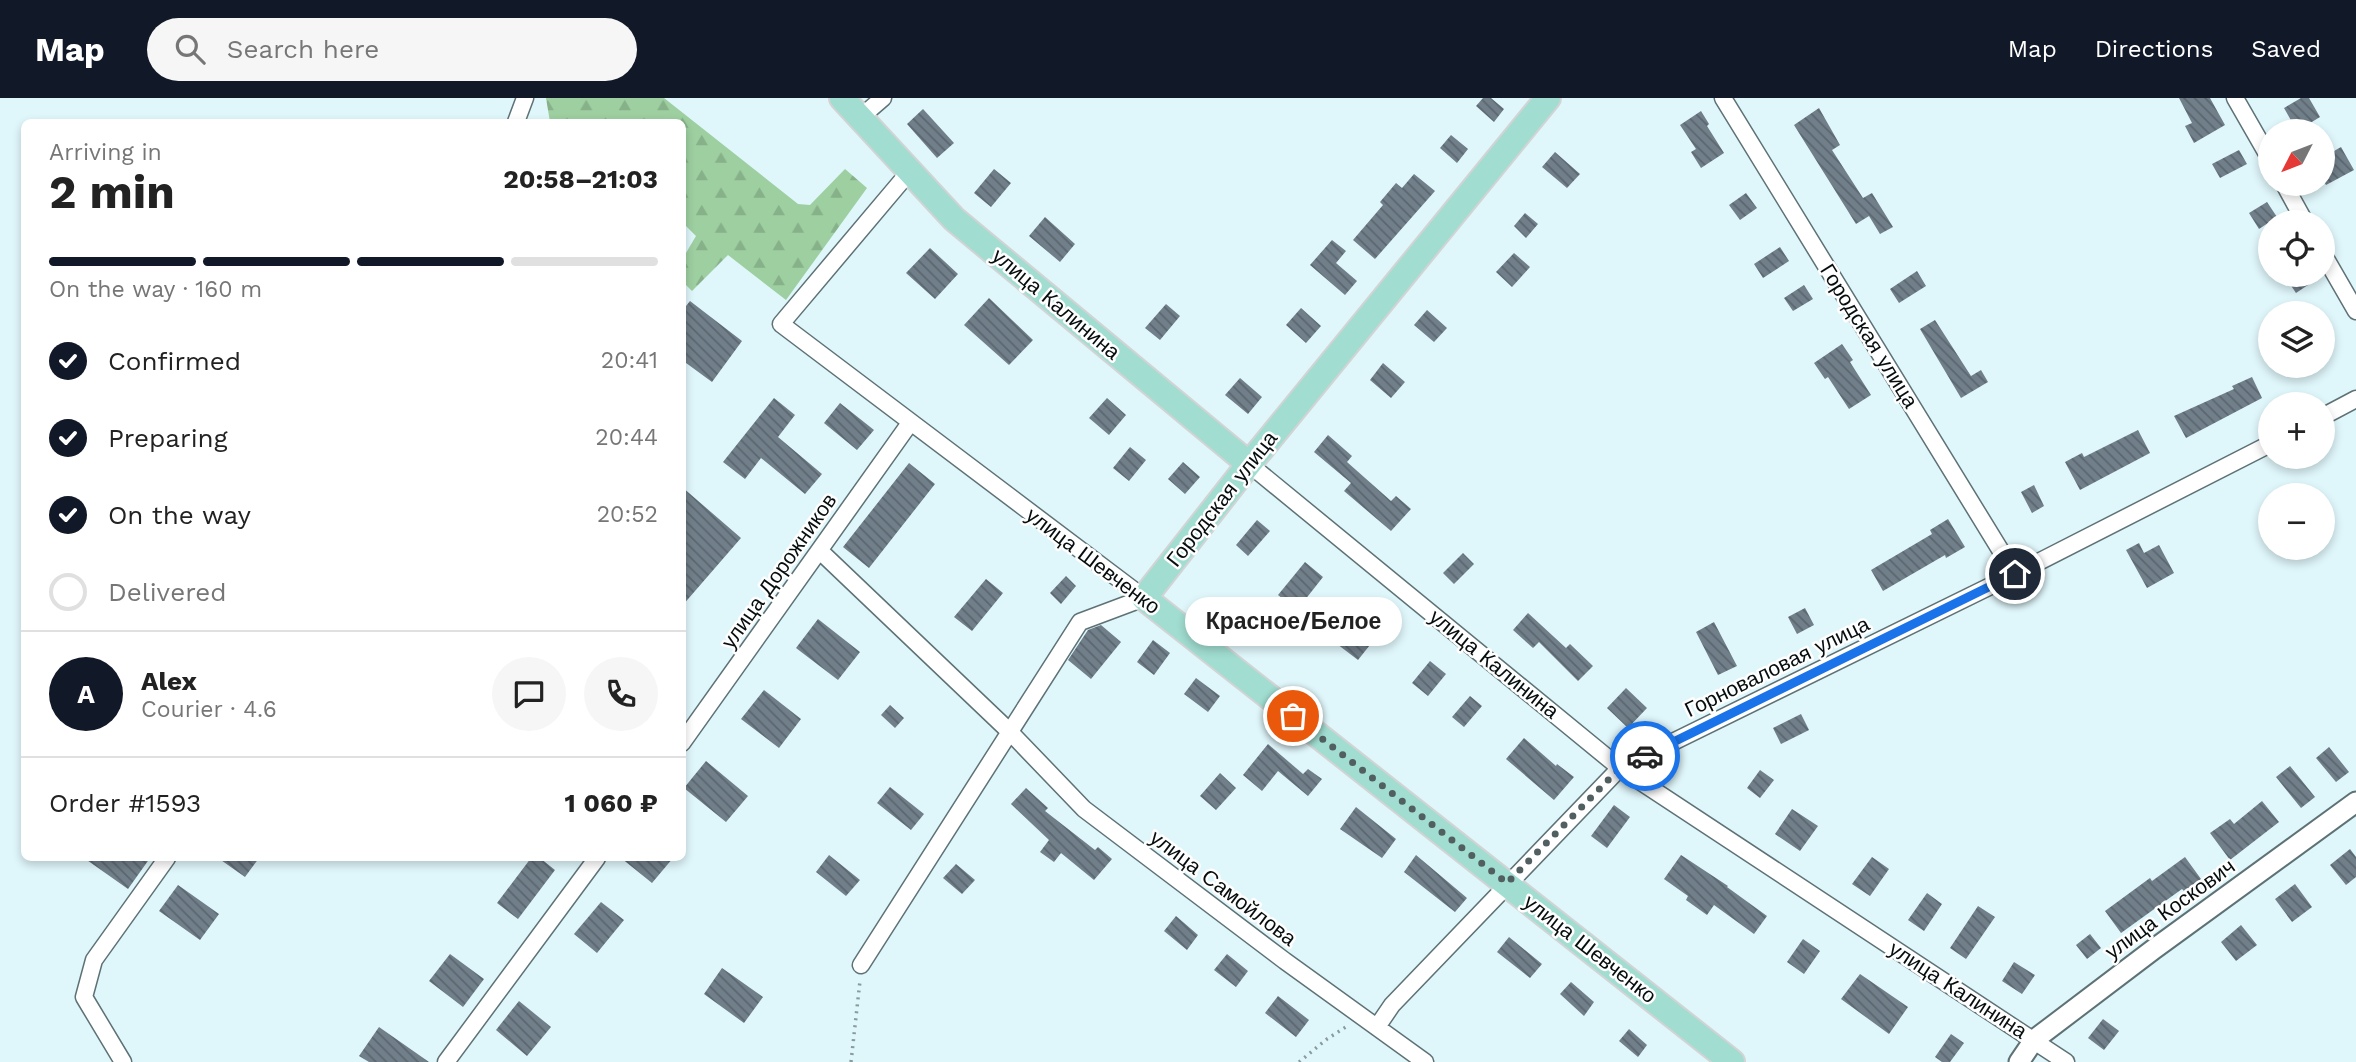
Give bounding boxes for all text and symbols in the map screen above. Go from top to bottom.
search box [147,18,637,81]
text: Map [35,30,105,69]
icon: search [171,30,209,68]
text: Search here [227,34,379,64]
text: Map [2008,35,2057,63]
text: Directions [2095,35,2213,63]
text: Saved [2251,35,2321,63]
north arrow [2258,119,2334,196]
map controls [2258,119,2335,560]
text: Arriving in [49,139,162,166]
text: 20:58–21:03 [503,164,658,194]
text: 2 min [49,165,175,219]
button: locate [2258,210,2335,287]
street label: улица Калинина [987,243,1126,365]
street label: Городская улица [1815,259,1924,413]
text: On the way · 160 m [49,276,262,303]
button: layers [2258,301,2335,378]
icon: check [49,342,87,380]
text: Confirmed [108,346,241,376]
text: 20:41 [601,347,658,374]
button: + [2258,392,2335,469]
icon: check [49,419,87,457]
text: Preparing [108,423,228,453]
text: 20:44 [595,424,658,451]
street label: Городская улица [1161,426,1282,571]
button: − [2258,483,2335,560]
street label: улица Дорожников [716,488,842,653]
icon: check [49,496,87,534]
text: On the way [108,500,251,530]
text: 20:52 [597,501,658,528]
street label: улица Шевченко [1021,502,1165,619]
pin [1985,544,2045,604]
icon: home [1996,555,2034,593]
text: Delivered [108,577,227,607]
callout: Красное/Белое [1184,597,1402,646]
street label: улица Калинина [1425,604,1564,724]
text: Красное/Белое [1206,608,1381,635]
street label: Горноваловая улица [1680,611,1873,722]
button: chat [492,657,566,731]
button: phone [584,657,658,731]
text: Alex [141,666,197,696]
text: A [77,679,95,709]
pin [1263,686,1323,746]
text: Courier · 4.6 [141,696,277,723]
icon: bag [1274,697,1312,735]
courier [1610,721,1680,791]
icon: car [1626,737,1664,775]
text: Order #1593 [49,788,201,818]
text: 1 060 ₽ [565,788,658,818]
street label: улица Самойлова [1145,824,1302,951]
street label: улица Коскович [2100,853,2239,964]
street label: улица Шевченко [1519,889,1662,1008]
street label: улица Калинина [1885,936,2032,1044]

